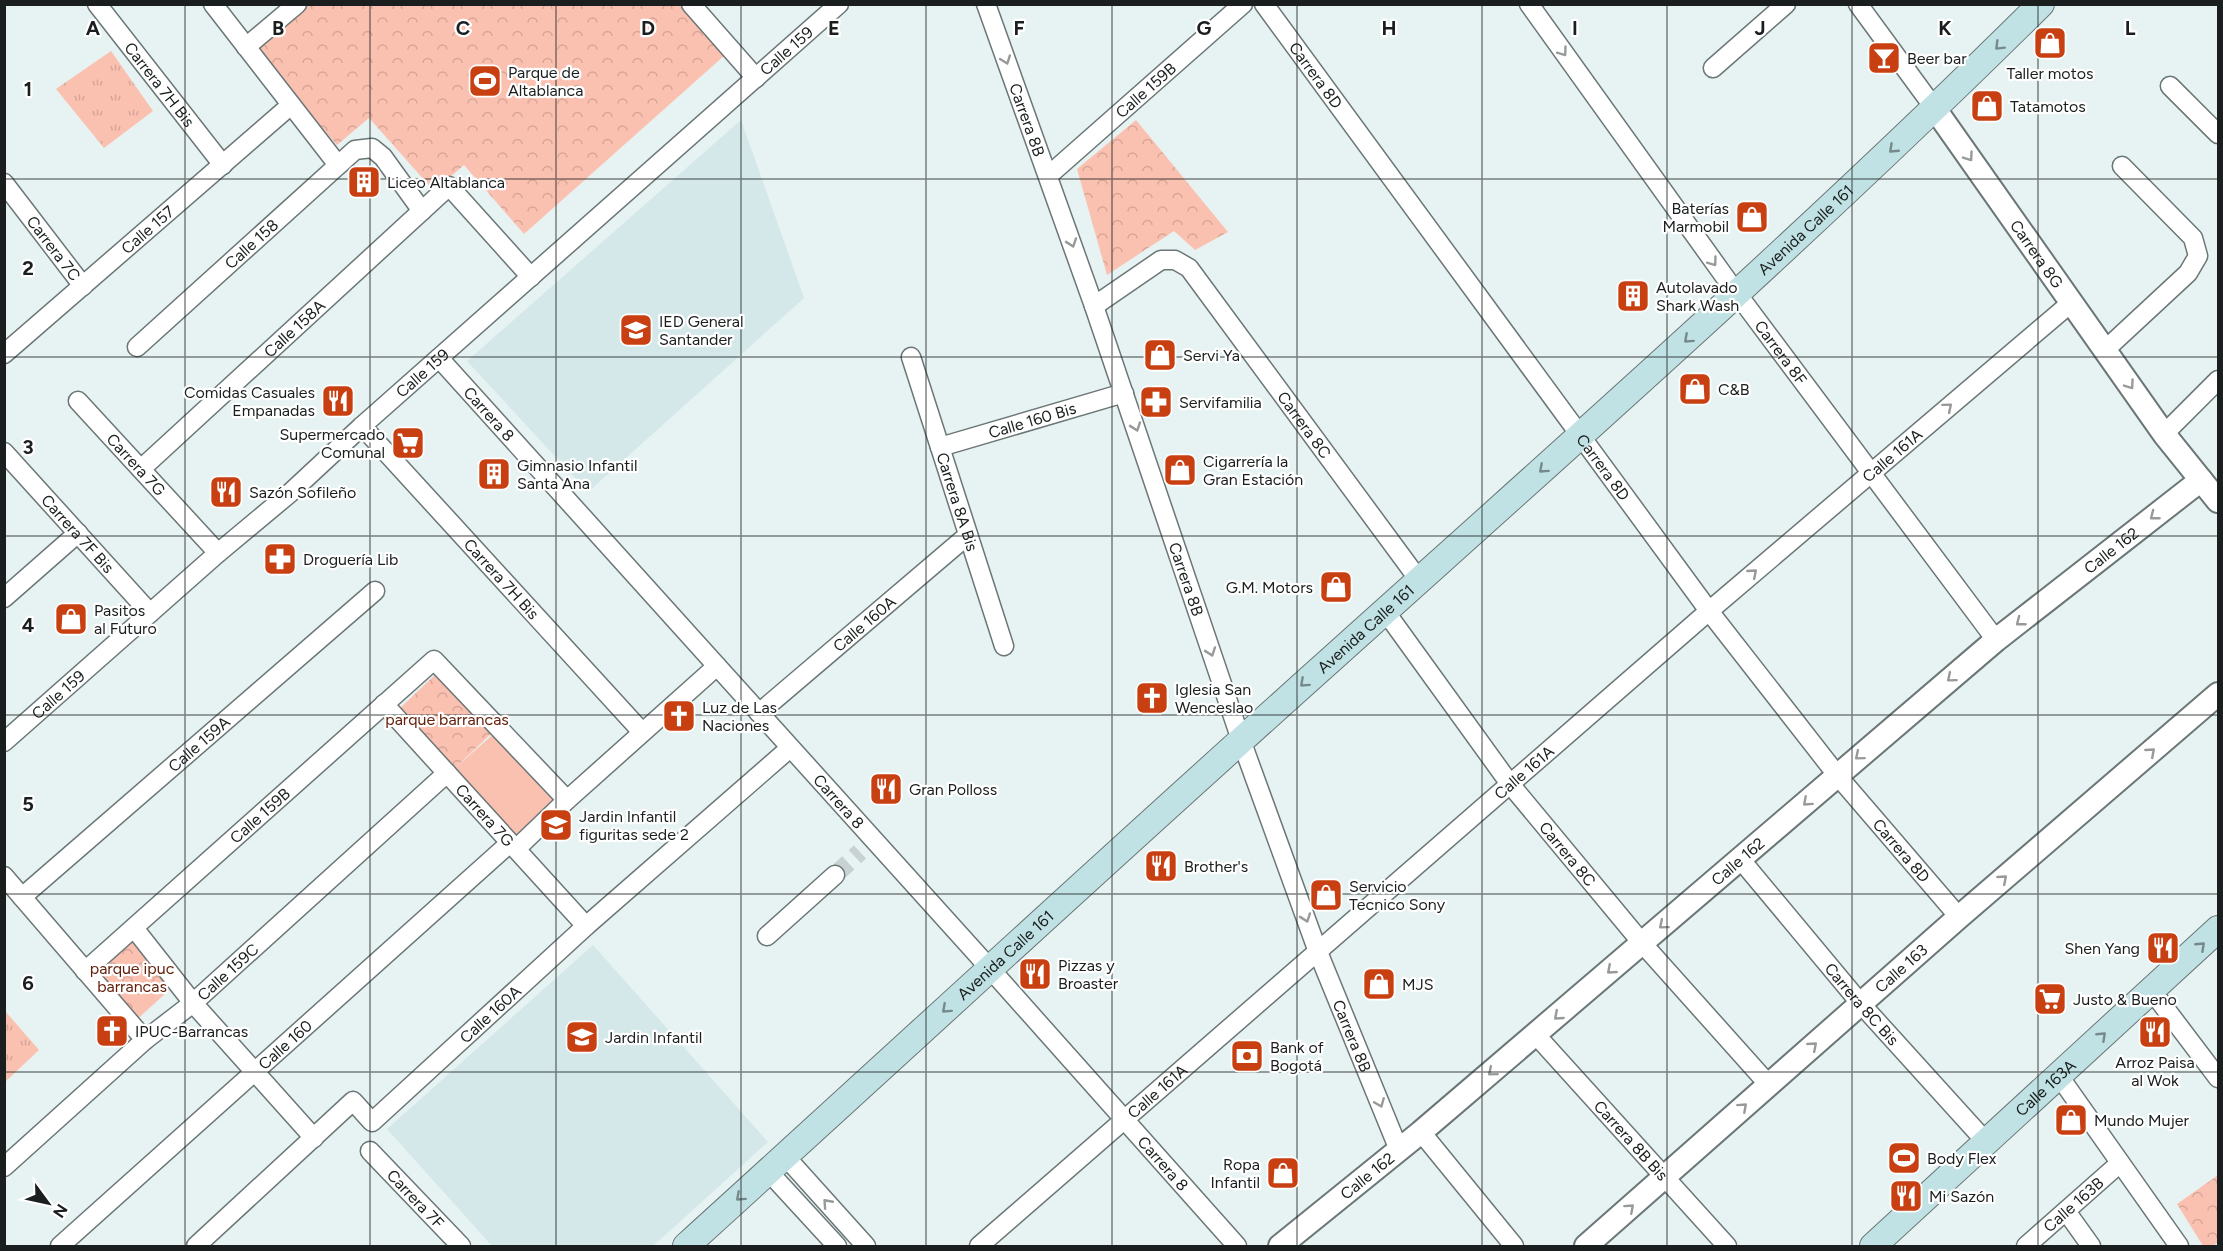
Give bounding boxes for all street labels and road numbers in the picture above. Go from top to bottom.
street label: Calle 159 [756,23,817,80]
street label: Carrera 7H Bis [120,38,199,131]
street label: Carrera 8D [1285,38,1346,112]
street label: Calle 159B [1112,59,1180,122]
street label: Carrera 8B [1005,81,1049,159]
street label: Avenida Calle 161 [1754,181,1857,279]
street label: Calle 157 [117,201,179,258]
street label: Carrera 7C [23,212,84,285]
street label: Calle 158 [221,215,282,273]
street label: Carrera 8G [2006,216,2067,292]
street label: Calle 158A [260,296,329,361]
street label: Carrera 8F [1750,317,1811,389]
street label: Calle 159 [392,345,453,402]
street label: Carrera 8 [459,383,518,445]
street label: Carrera 8C [1273,388,1335,462]
street label: Calle 160 Bis [986,399,1078,442]
street label: Calle 161A [1859,425,1926,486]
street label: Carrera 7G [103,430,169,500]
street label: Carrera 8D [1572,430,1634,504]
street label: Carrera 8A Bis [932,450,982,554]
street label: Carrera 7F Bis [37,491,118,577]
street label: Calle 162 [2080,523,2142,578]
street label: Carrera 7H Bis [460,535,543,623]
street label: Carrera 8B [1165,540,1207,619]
street label: Avenida Calle 161 [1313,581,1418,677]
street label: Calle 160A [829,592,900,656]
street label: Calle 159 [28,666,89,723]
street label: Calle 159A [165,712,234,776]
street label: Calle 161A [1490,741,1558,804]
street label: Carrera 8 [809,770,868,833]
street label: Carrera 7G [451,780,518,850]
street label: Calle 159B [226,784,294,847]
street label: Carrera 8D [1869,815,1934,886]
street label: Carrera 8C [1535,818,1600,890]
street label: Calle 162 [1707,833,1768,890]
street label: Avenida Calle 161 [953,907,1057,1004]
street label: Calle 159C [193,940,262,1005]
street label: Calle 163 [1871,940,1932,997]
street label: Carrera 8C Bis [1821,959,1903,1049]
street label: Calle 160A [456,981,525,1047]
street label: Carrera 8B [1329,997,1375,1075]
street label: Calle 160 [255,1016,316,1074]
street label: Calle 163A [2012,1056,2080,1120]
street label: Calle 161A [1124,1060,1191,1122]
street label: Carrera 8B Bis [1590,1097,1672,1185]
street label: Carrera 8 [1134,1132,1192,1195]
street label: Calle 162 [1337,1148,1398,1204]
street label: Carrera 7F [383,1166,448,1233]
street label: Calle 163B [2040,1173,2108,1236]

